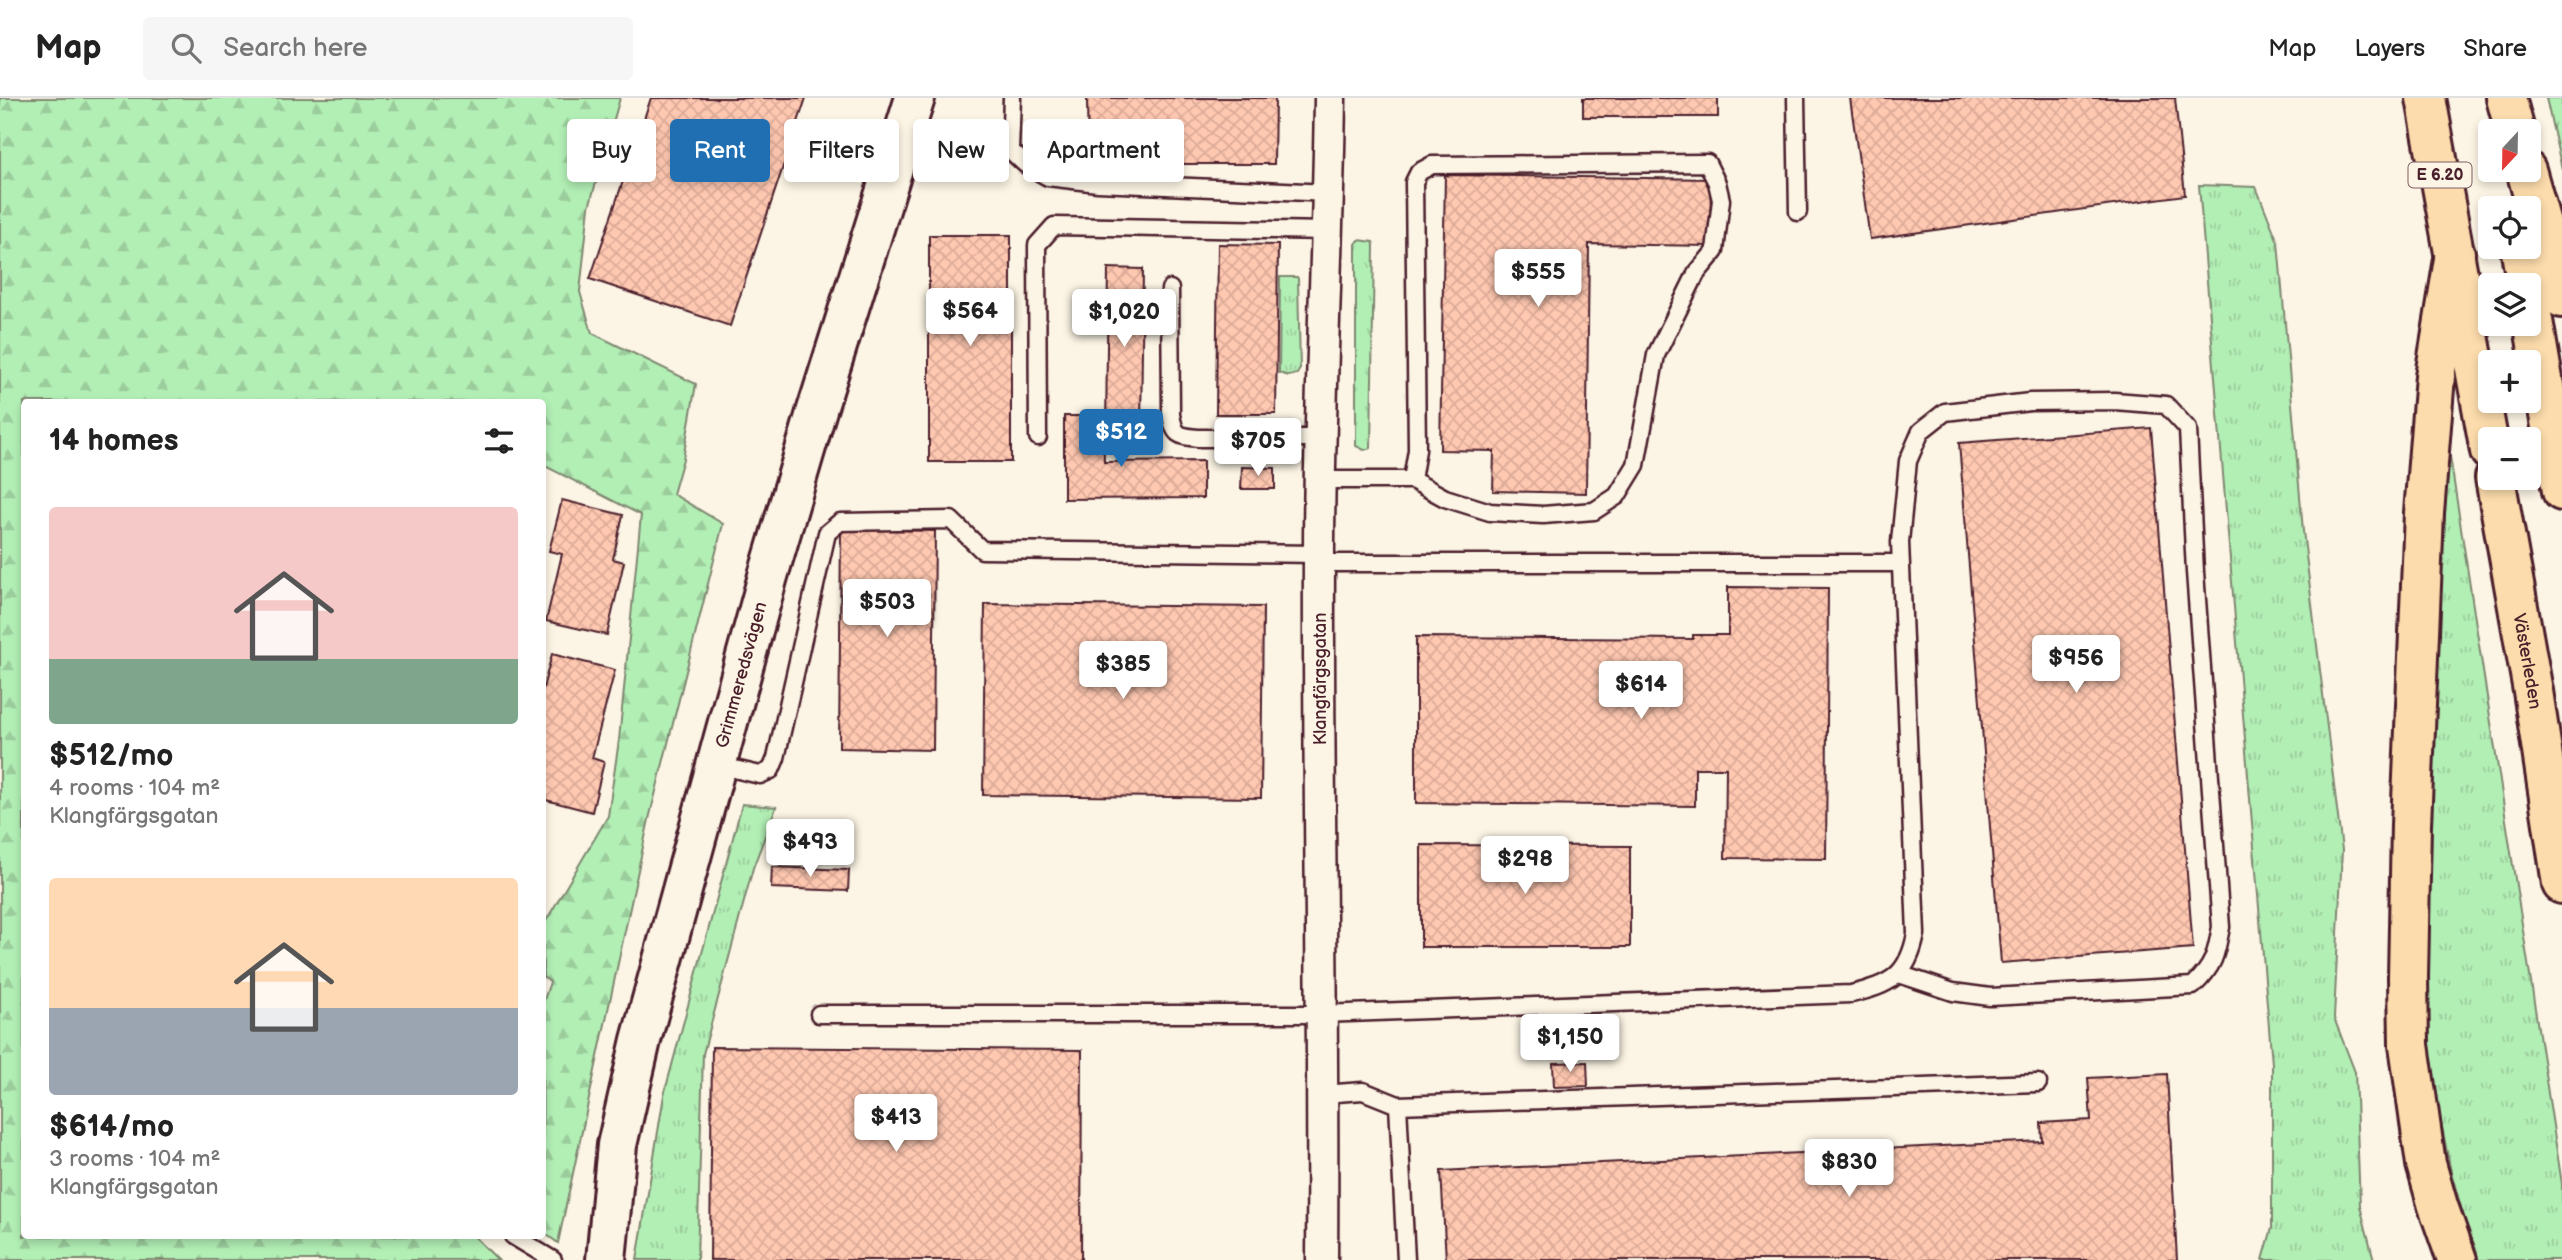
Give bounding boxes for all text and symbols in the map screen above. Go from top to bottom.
search box [143,17,633,80]
text: Map [35,28,101,68]
icon: search [167,29,205,67]
text: Search here [223,33,367,64]
text: Map [2268,34,2316,63]
text: Layers [2354,34,2425,63]
text: Share [2463,34,2527,63]
chip: Buy [567,119,656,182]
chip: Rent [670,119,770,182]
chip: Filters [784,119,899,182]
chip: New [913,119,1009,182]
chip: Apartment [1023,119,1184,182]
north arrow [2478,119,2541,182]
map controls [2478,119,2541,490]
road number: E 6.20 [2408,162,2472,188]
button: locate [2478,196,2541,259]
pin: $555 [1497,250,1579,309]
text: $555 [1511,258,1565,286]
button: layers [2478,273,2541,336]
pin: $564 [929,288,1011,348]
pin: $1,020 [1067,289,1181,349]
text: $564 [942,297,998,325]
text: $1,020 [1088,298,1160,326]
button: + [2478,350,2541,413]
pin: $512 [1080,410,1162,469]
text: $512 [1095,418,1147,446]
pin: $705 [1217,418,1299,478]
icon: filters [480,422,518,460]
text: 14 homes [49,423,178,459]
text: $705 [1230,427,1286,455]
button: − [2478,427,2541,490]
icon: home [221,553,347,679]
pin: $503 [846,580,928,639]
text: $503 [859,588,915,616]
street label: Grimmeredsvägen [711,599,771,750]
street label: Västerleden [2509,612,2546,710]
street label: Klangfärgsgatan [1310,613,1331,745]
pin: $956 [2035,636,2117,695]
pin: $385 [1082,642,1164,701]
text: $956 [2048,644,2104,672]
text: $385 [1095,650,1151,678]
pin: $614 [1600,662,1682,721]
text: $614 [1615,670,1667,698]
text: $512/mo [49,738,173,774]
text: 4 rooms · 104 m² [49,774,220,802]
text: Klangfärgsgatan [49,802,219,830]
pin: $493 [769,820,851,879]
text: $493 [782,828,838,856]
pin: $298 [1484,836,1566,896]
text: $298 [1497,845,1553,873]
icon: home [221,924,347,1050]
pin: $1,150 [1513,1014,1627,1074]
text: $1,150 [1536,1023,1604,1051]
pin: $413 [855,1094,937,1154]
text: $413 [870,1103,922,1131]
text: $614/mo [49,1109,174,1145]
pin: $830 [1808,1140,1890,1199]
text: 3 rooms · 104 m² [49,1145,220,1173]
text: $830 [1821,1148,1877,1176]
text: Klangfärgsgatan [49,1173,219,1201]

